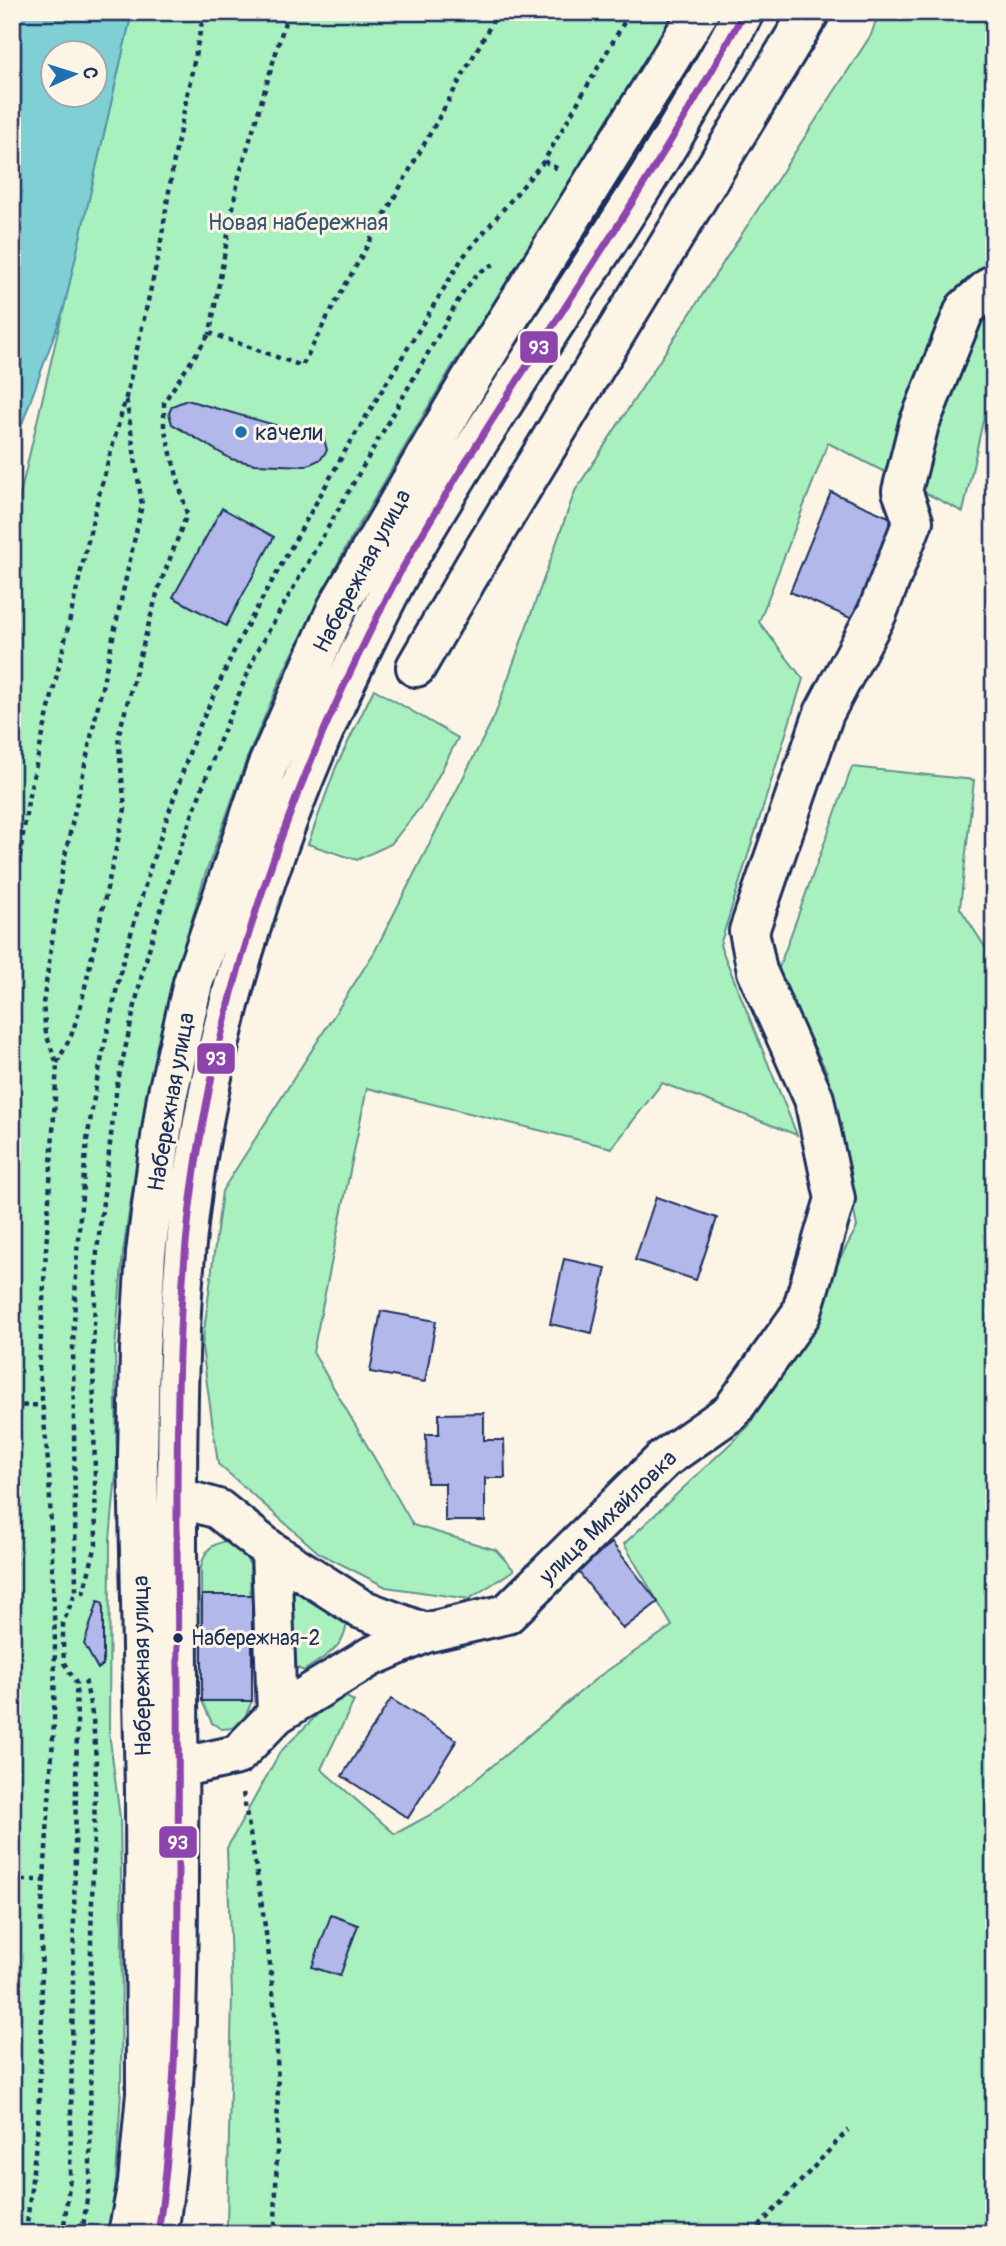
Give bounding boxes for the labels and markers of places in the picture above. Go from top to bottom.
place label: качели [255,418,323,447]
marker: качели [233,424,249,440]
place label: Набережная-2 [191,1625,320,1652]
marker: Набережная-2 [171,1631,185,1645]

